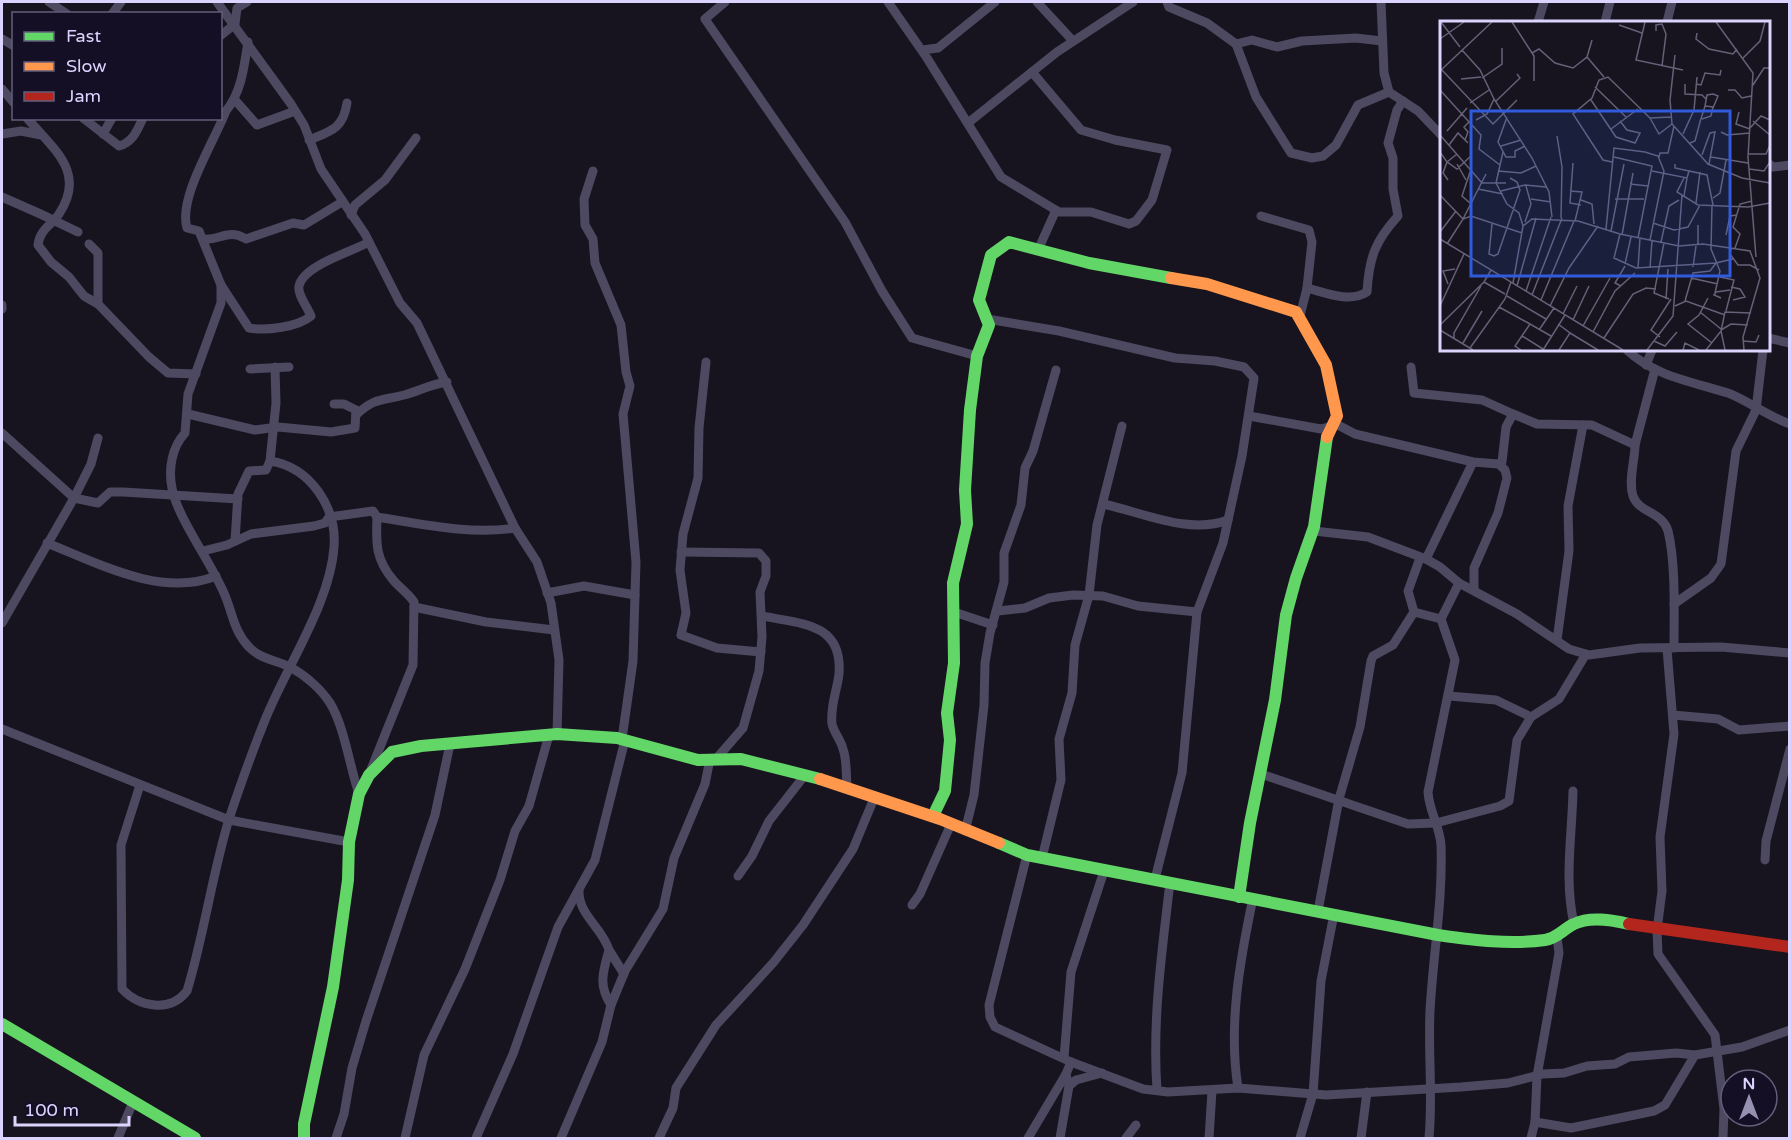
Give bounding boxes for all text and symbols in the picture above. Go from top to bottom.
legend [12,12,222,120]
inset map [1440,21,1770,351]
text: Fast [66,25,101,47]
text: Slow [66,55,107,77]
text: Jam [66,85,101,107]
north arrow [1719,1068,1779,1128]
text: N [1743,1074,1755,1094]
scale bar [15,1089,129,1127]
text: 100 m [24,1099,79,1121]

